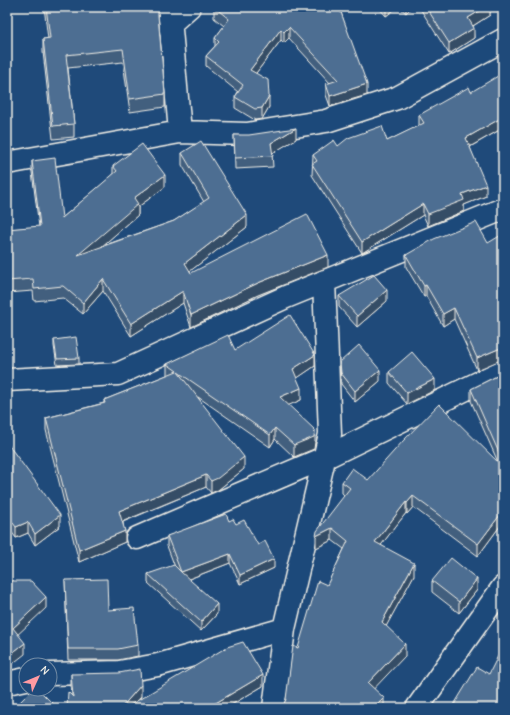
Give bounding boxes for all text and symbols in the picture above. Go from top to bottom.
north arrow [18,657,58,697]
text: N [38,663,52,678]

